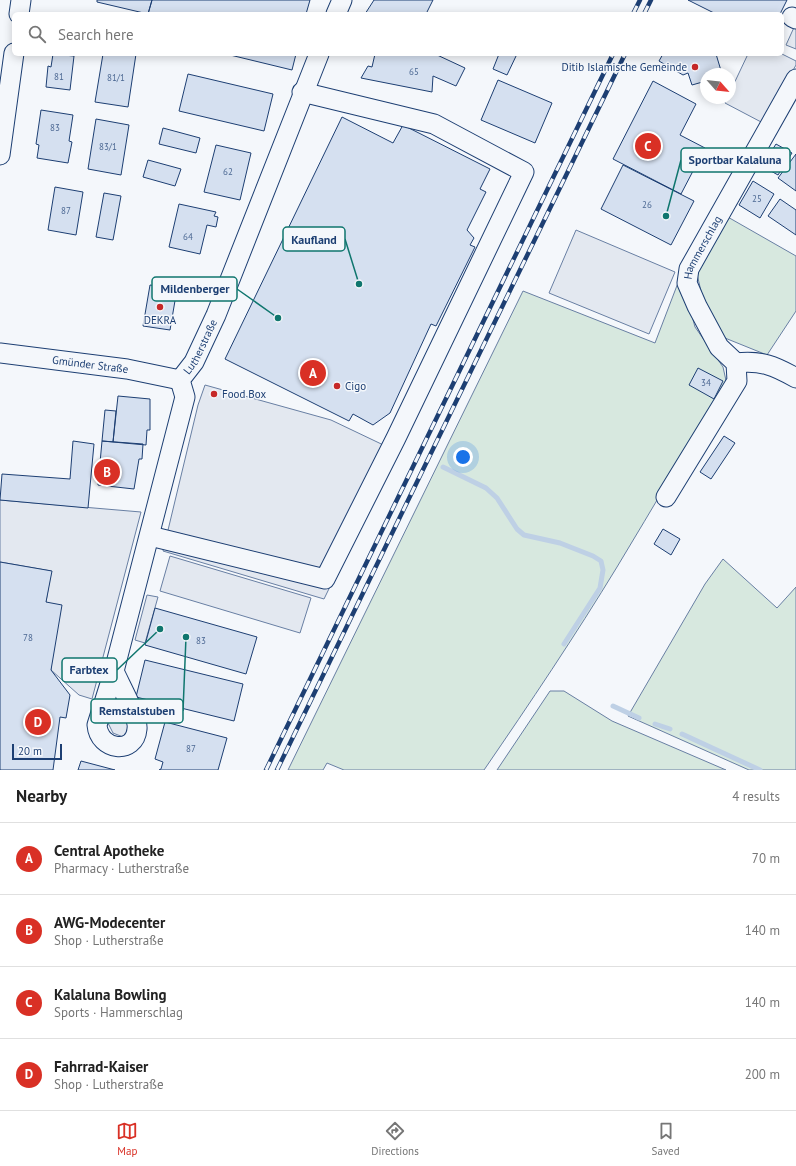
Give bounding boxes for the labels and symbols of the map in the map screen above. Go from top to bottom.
place label: Ditib Islamische Gemeinde [561,60,687,74]
marker: Ditib Islamische Gemeinde [690,62,700,72]
house number: 65 [409,66,419,77]
north arrow [700,68,736,104]
house number: 81 [54,71,64,82]
house number: 81/1 [107,72,125,83]
house number: 83 [50,122,60,133]
pin: C [635,131,661,161]
house number: 83/1 [99,141,117,152]
callout: Sportbar Kalaluna [681,148,790,172]
text: Sportbar Kalaluna [689,152,781,167]
house number: 62 [223,166,233,177]
house number: 25 [752,193,762,204]
house number: 26 [642,199,652,210]
house number: 87 [61,205,71,216]
street label: Hammerschlag [681,213,725,280]
callout: Kaufland [283,227,345,251]
house number: 64 [183,231,193,242]
text: Kaufland [291,232,337,247]
callout: Mildenberger [152,277,237,301]
text: Mildenberger [161,281,230,296]
marker: DEKRA [155,302,165,312]
place label: DEKRA [144,313,177,327]
street label: Lutherstraße [180,317,220,377]
street label: Gmünder Straße [51,353,130,376]
pin: A [300,358,326,388]
house number: 34 [701,377,711,388]
place label: Cigo [345,379,366,393]
marker: Cigo [332,381,342,391]
place label: Food Box [222,387,266,401]
marker: Food Box [209,389,219,399]
your location [453,447,473,467]
pin: B [94,457,120,487]
house number: 78 [23,632,33,643]
house number: 83 [196,635,206,646]
callout: Farbtex [62,658,117,682]
text: Farbtex [70,662,109,677]
callout: Remstalstuben [91,699,183,723]
text: Remstalstuben [99,703,175,718]
pin: D [25,707,51,737]
scale bar [12,742,62,761]
house number: 87 [186,743,196,754]

